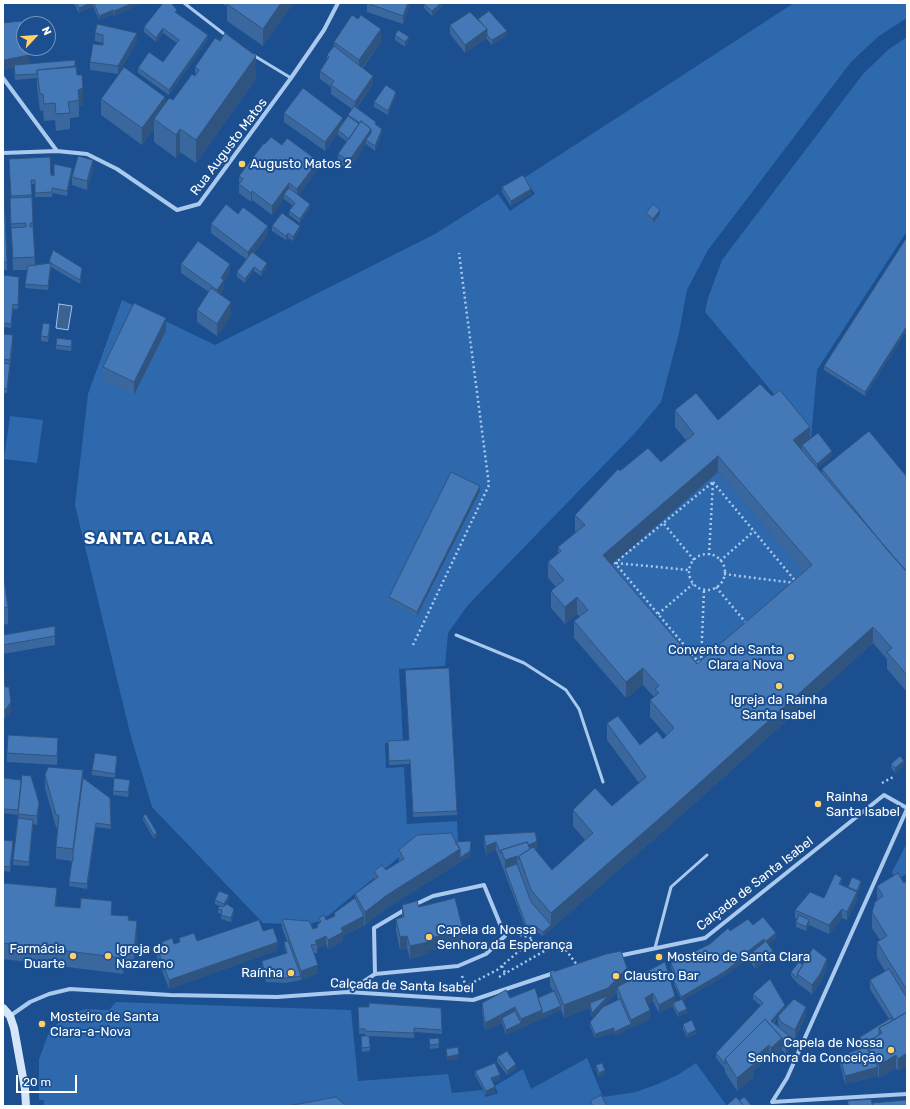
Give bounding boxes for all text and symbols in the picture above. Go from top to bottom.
north arrow [16,16,56,56]
text: N [39,25,54,37]
street label: Rua Augusto Matos [187,95,271,199]
place label: Augusto Matos 2 [250,156,352,172]
marker: Augusto Matos 2 [237,159,247,169]
district label: SANTA CLARA [84,529,214,549]
place label: Convento de Santa Clara a Nova [668,642,783,673]
marker: Convento de Santa Clara a Nova [786,652,796,662]
marker: Igreja da Rainha Santa Isabel [774,681,784,691]
place label: Igreja da Rainha Santa Isabel [731,692,827,723]
place label: Rainha Santa Isabel [826,789,900,820]
marker: Rainha Santa Isabel [813,799,823,809]
street label: Calçada de Santa Isabel [694,834,816,934]
place label: Capela da Nossa Senhora da Esperança [437,922,573,953]
marker: Capela da Nossa Senhora da Esperança [424,932,434,942]
place label: Farmácia Duarte [9,941,65,972]
place label: Igreja do Nazareno [116,941,173,972]
place label: Mosteiro de Santa Clara [667,949,810,965]
marker: Farmácia Duarte [68,951,78,961]
marker: Igreja do Nazareno [103,951,113,961]
marker: Mosteiro de Santa Clara [654,952,664,962]
place label: Raínha [241,965,283,981]
marker: Raínha [286,968,296,978]
place label: Claustro Bar [624,968,699,984]
marker: Claustro Bar [611,971,621,981]
street label: Calçada de Santa Isabel [330,976,474,996]
place label: Mosteiro de Santa Clara-a-Nova [50,1009,159,1040]
marker: Mosteiro de Santa Clara-a-Nova [37,1019,47,1029]
place label: Capela de Nossa Senhora da Conceição [748,1035,883,1066]
marker: Capela de Nossa Senhora da Conceição [886,1045,896,1055]
scale bar [18,1067,79,1093]
text: 20 m [23,1075,51,1089]

